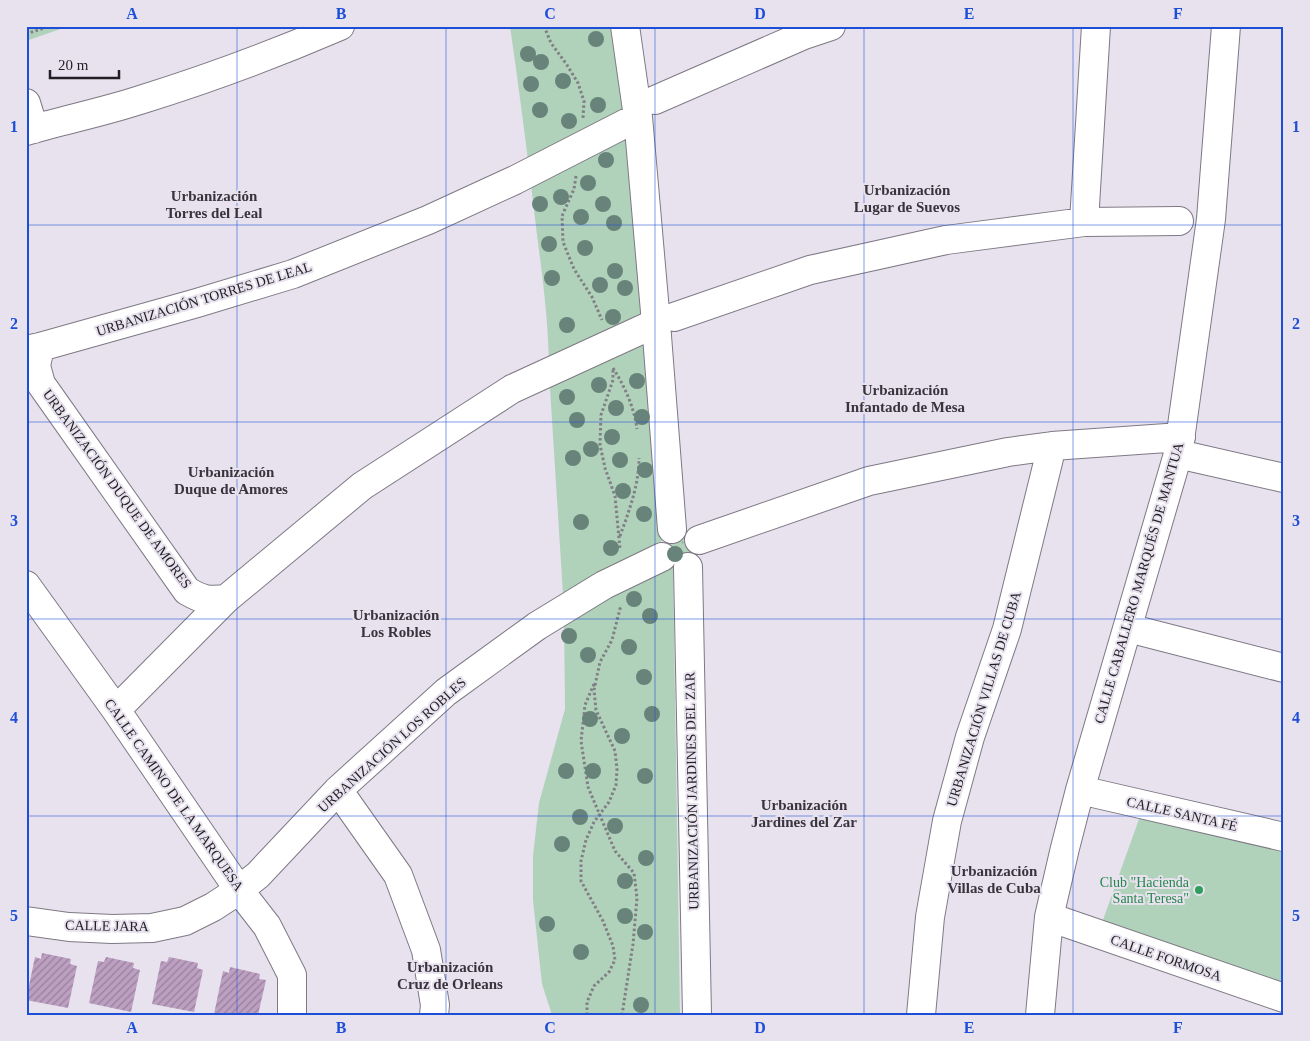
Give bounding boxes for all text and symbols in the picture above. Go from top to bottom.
text: A [126,5,138,22]
text: B [336,5,347,22]
text: C [544,5,556,22]
text: D [754,5,766,22]
text: E [964,5,974,22]
text: F [1173,5,1183,22]
scale bar [50,48,119,80]
text: 20 m [58,57,89,73]
text: 1 [10,118,18,135]
text: 1 [1292,118,1300,135]
district label: Urbanización Lugar de Suevos [854,182,960,215]
district label: Urbanización Torres del Leal [166,188,262,221]
street label: URBANIZACIÓN TORRES DE LEAL [94,258,314,339]
text: 2 [10,315,18,332]
text: 2 [1292,315,1300,332]
district label: Urbanización Infantado de Mesa [845,382,965,415]
street label: URBANIZACIÓN DUQUE DE AMORES [40,386,195,591]
street label: CALLE CABALLERO MARQUÉS DE MANTUA [1091,440,1187,725]
district label: Urbanización Duque de Amores [174,464,288,497]
text: 3 [10,512,18,529]
text: 3 [1292,512,1300,529]
street label: URBANIZACIÓN VILLAS DE CUBA [943,589,1024,808]
district label: Urbanización Los Robles [353,607,440,640]
street label: URBANIZACIÓN JARDINES DEL ZAR [681,671,702,910]
street label: URBANIZACIÓN LOS ROBLES [314,674,469,815]
street label: CALLE CAMINO DE LA MARQUESA [102,696,247,895]
text: 4 [10,709,18,726]
text: 4 [1292,709,1300,726]
street label: CALLE SANTA FÉ [1125,793,1239,834]
district label: Urbanización Jardines del Zar [751,797,857,830]
district label: Urbanización Villas de Cuba [947,863,1041,896]
place label: Club "Hacienda Santa Teresa" [1100,875,1190,906]
marker: Club "Hacienda Santa Teresa" [1193,884,1205,896]
text: 5 [10,907,18,924]
text: 5 [1292,907,1300,924]
street label: CALLE JARA [65,918,150,934]
street label: CALLE FORMOSA [1109,932,1224,984]
district label: Urbanización Cruz de Orleans [397,959,503,992]
text: A [126,1019,138,1036]
text: B [336,1019,347,1036]
text: C [544,1019,556,1036]
text: D [754,1019,766,1036]
text: E [964,1019,974,1036]
text: F [1173,1019,1183,1036]

